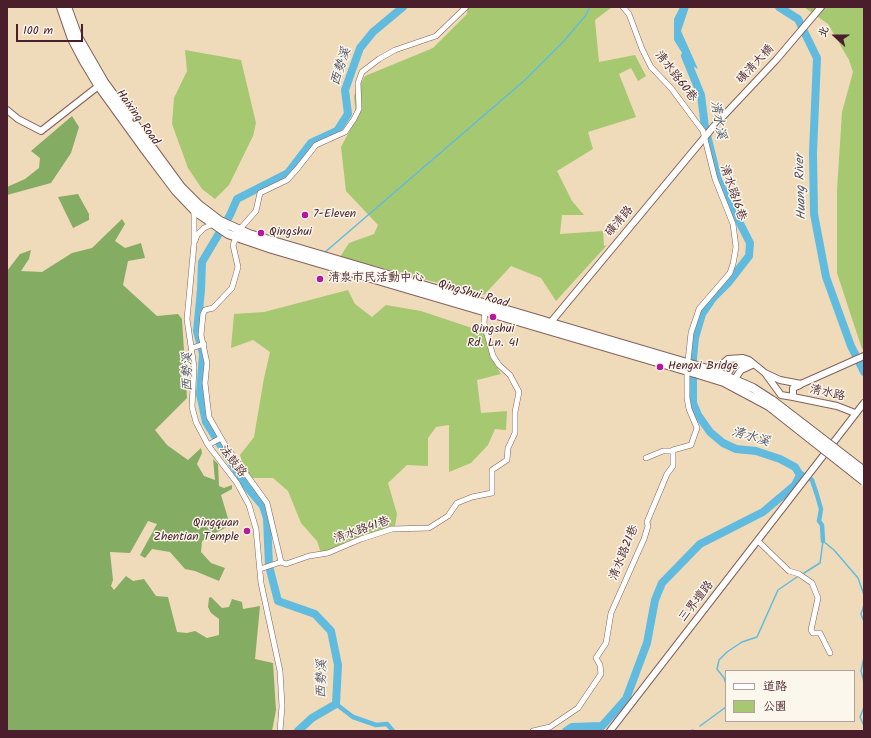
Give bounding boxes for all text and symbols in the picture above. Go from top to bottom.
scale bar [18,16,85,42]
north arrow [815,16,855,56]
text: 100 m [23,21,53,40]
text: 北 [813,23,834,40]
street label: 磺清大橋 [734,43,778,87]
water label: 西勢溪 [329,46,355,88]
street label: 清水路60巷 [651,49,699,105]
street label: Haixing Road [112,87,162,149]
water label: 清水溪 [706,99,728,141]
water label: Huang River [793,154,811,220]
street label: 清水路16巷 [716,163,748,223]
street label: 磺清路 [603,204,637,240]
place label: 7-Eleven [313,208,356,222]
marker: 7-Eleven [300,210,310,220]
place label: Qingshui [269,226,312,240]
marker: Qingshui [256,228,266,238]
place label: 清泉市民活動中心 [328,272,424,286]
marker: 清泉市民活動中心 [315,274,325,284]
street label: QingShui Road [436,278,510,312]
marker: Qingshui Rd. Ln. 41 [488,312,498,322]
place label: Qingshui Rd. Ln. 41 [467,323,519,351]
water label: 西勢溪 [181,353,197,391]
place label: Hengxi Bridge [668,360,738,374]
marker: Hengxi Bridge [655,362,665,372]
street label: 清水路 [808,383,846,405]
water label: 清水溪 [729,425,771,451]
street label: 法鼓路 [215,443,249,481]
street label: 清水路41巷 [332,515,392,547]
place label: Qingquan Zhentian Temple [154,517,239,545]
street label: 清水路21巷 [607,523,643,583]
marker: Qingquan Zhentian Temple [242,526,252,536]
street label: 三界壇路 [677,579,717,625]
water label: 西勢溪 [315,659,331,699]
legend [725,670,855,722]
text: 道路 [763,677,787,696]
text: 公園 [763,697,787,716]

